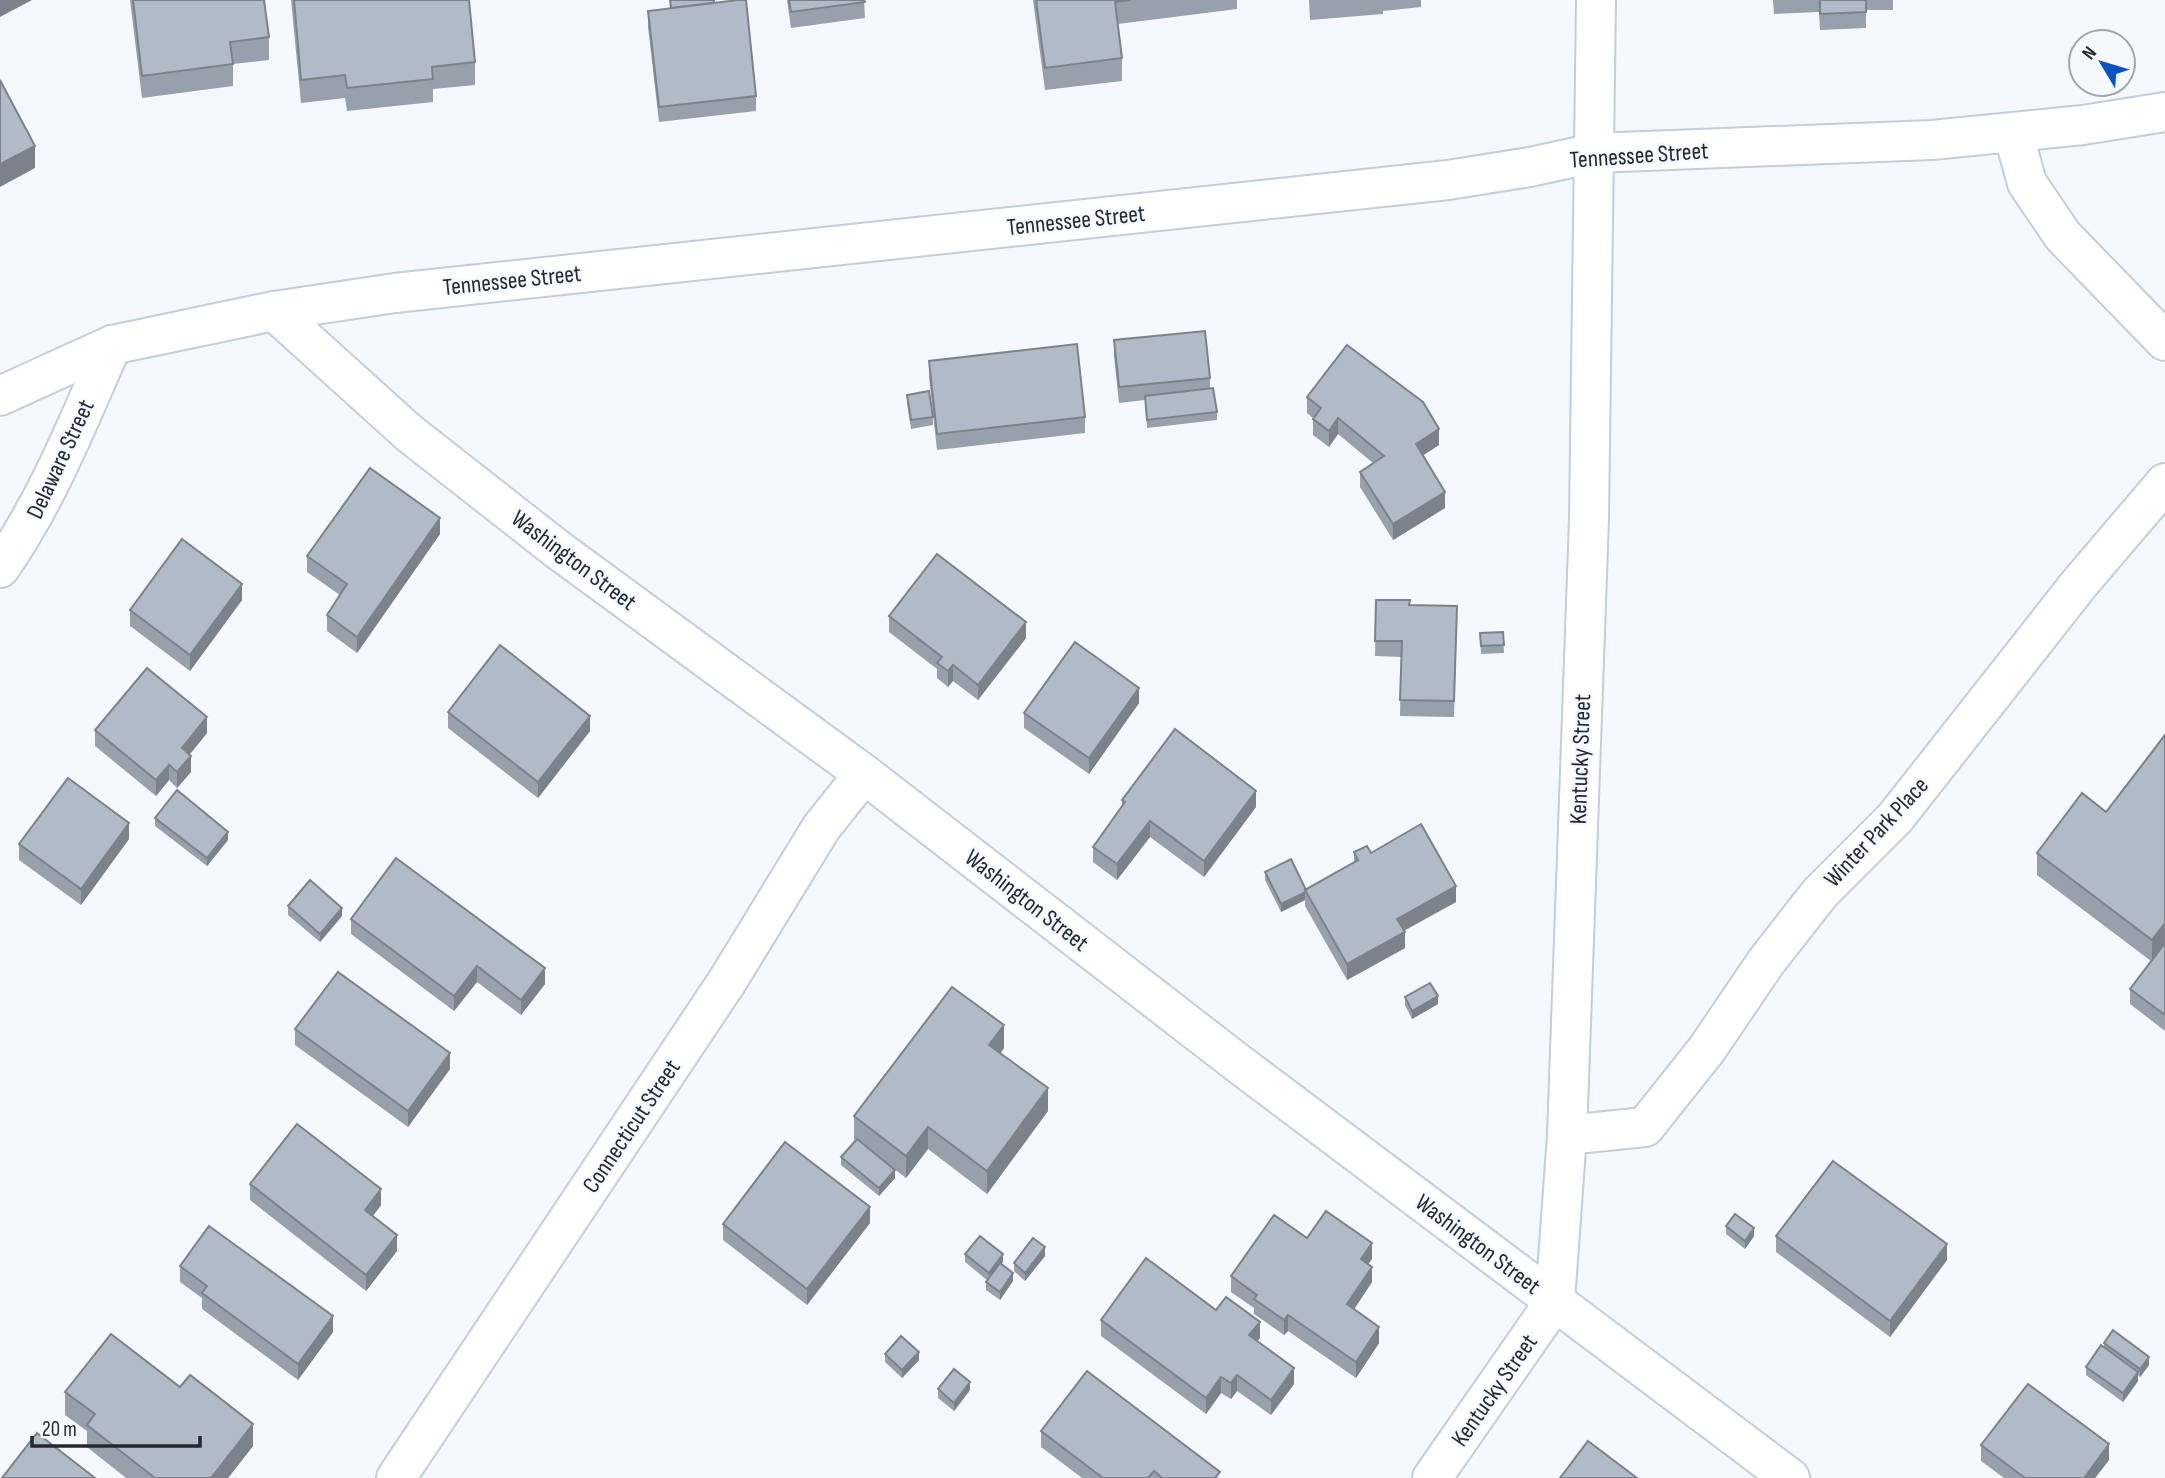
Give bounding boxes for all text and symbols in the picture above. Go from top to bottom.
north arrow [2067,28,2137,98]
text: N [2078,42,2102,65]
street label: Tennessee Street [1569,136,1709,175]
street label: Tennessee Street [1006,199,1147,242]
street label: Tennessee Street [442,259,583,302]
street label: Delaware Street [20,395,101,523]
street label: Washington Street [505,504,642,617]
street label: Kentucky Street [1564,693,1597,825]
street label: Winter Park Place [1818,771,1935,893]
street label: Washington Street [959,843,1094,958]
street label: Connecticut Street [576,1054,687,1198]
street label: Washington Street [1409,1188,1546,1301]
street label: Kentucky Street [1445,1329,1544,1452]
scale bar [32,1404,200,1448]
text: 20 m [42,1417,77,1442]

